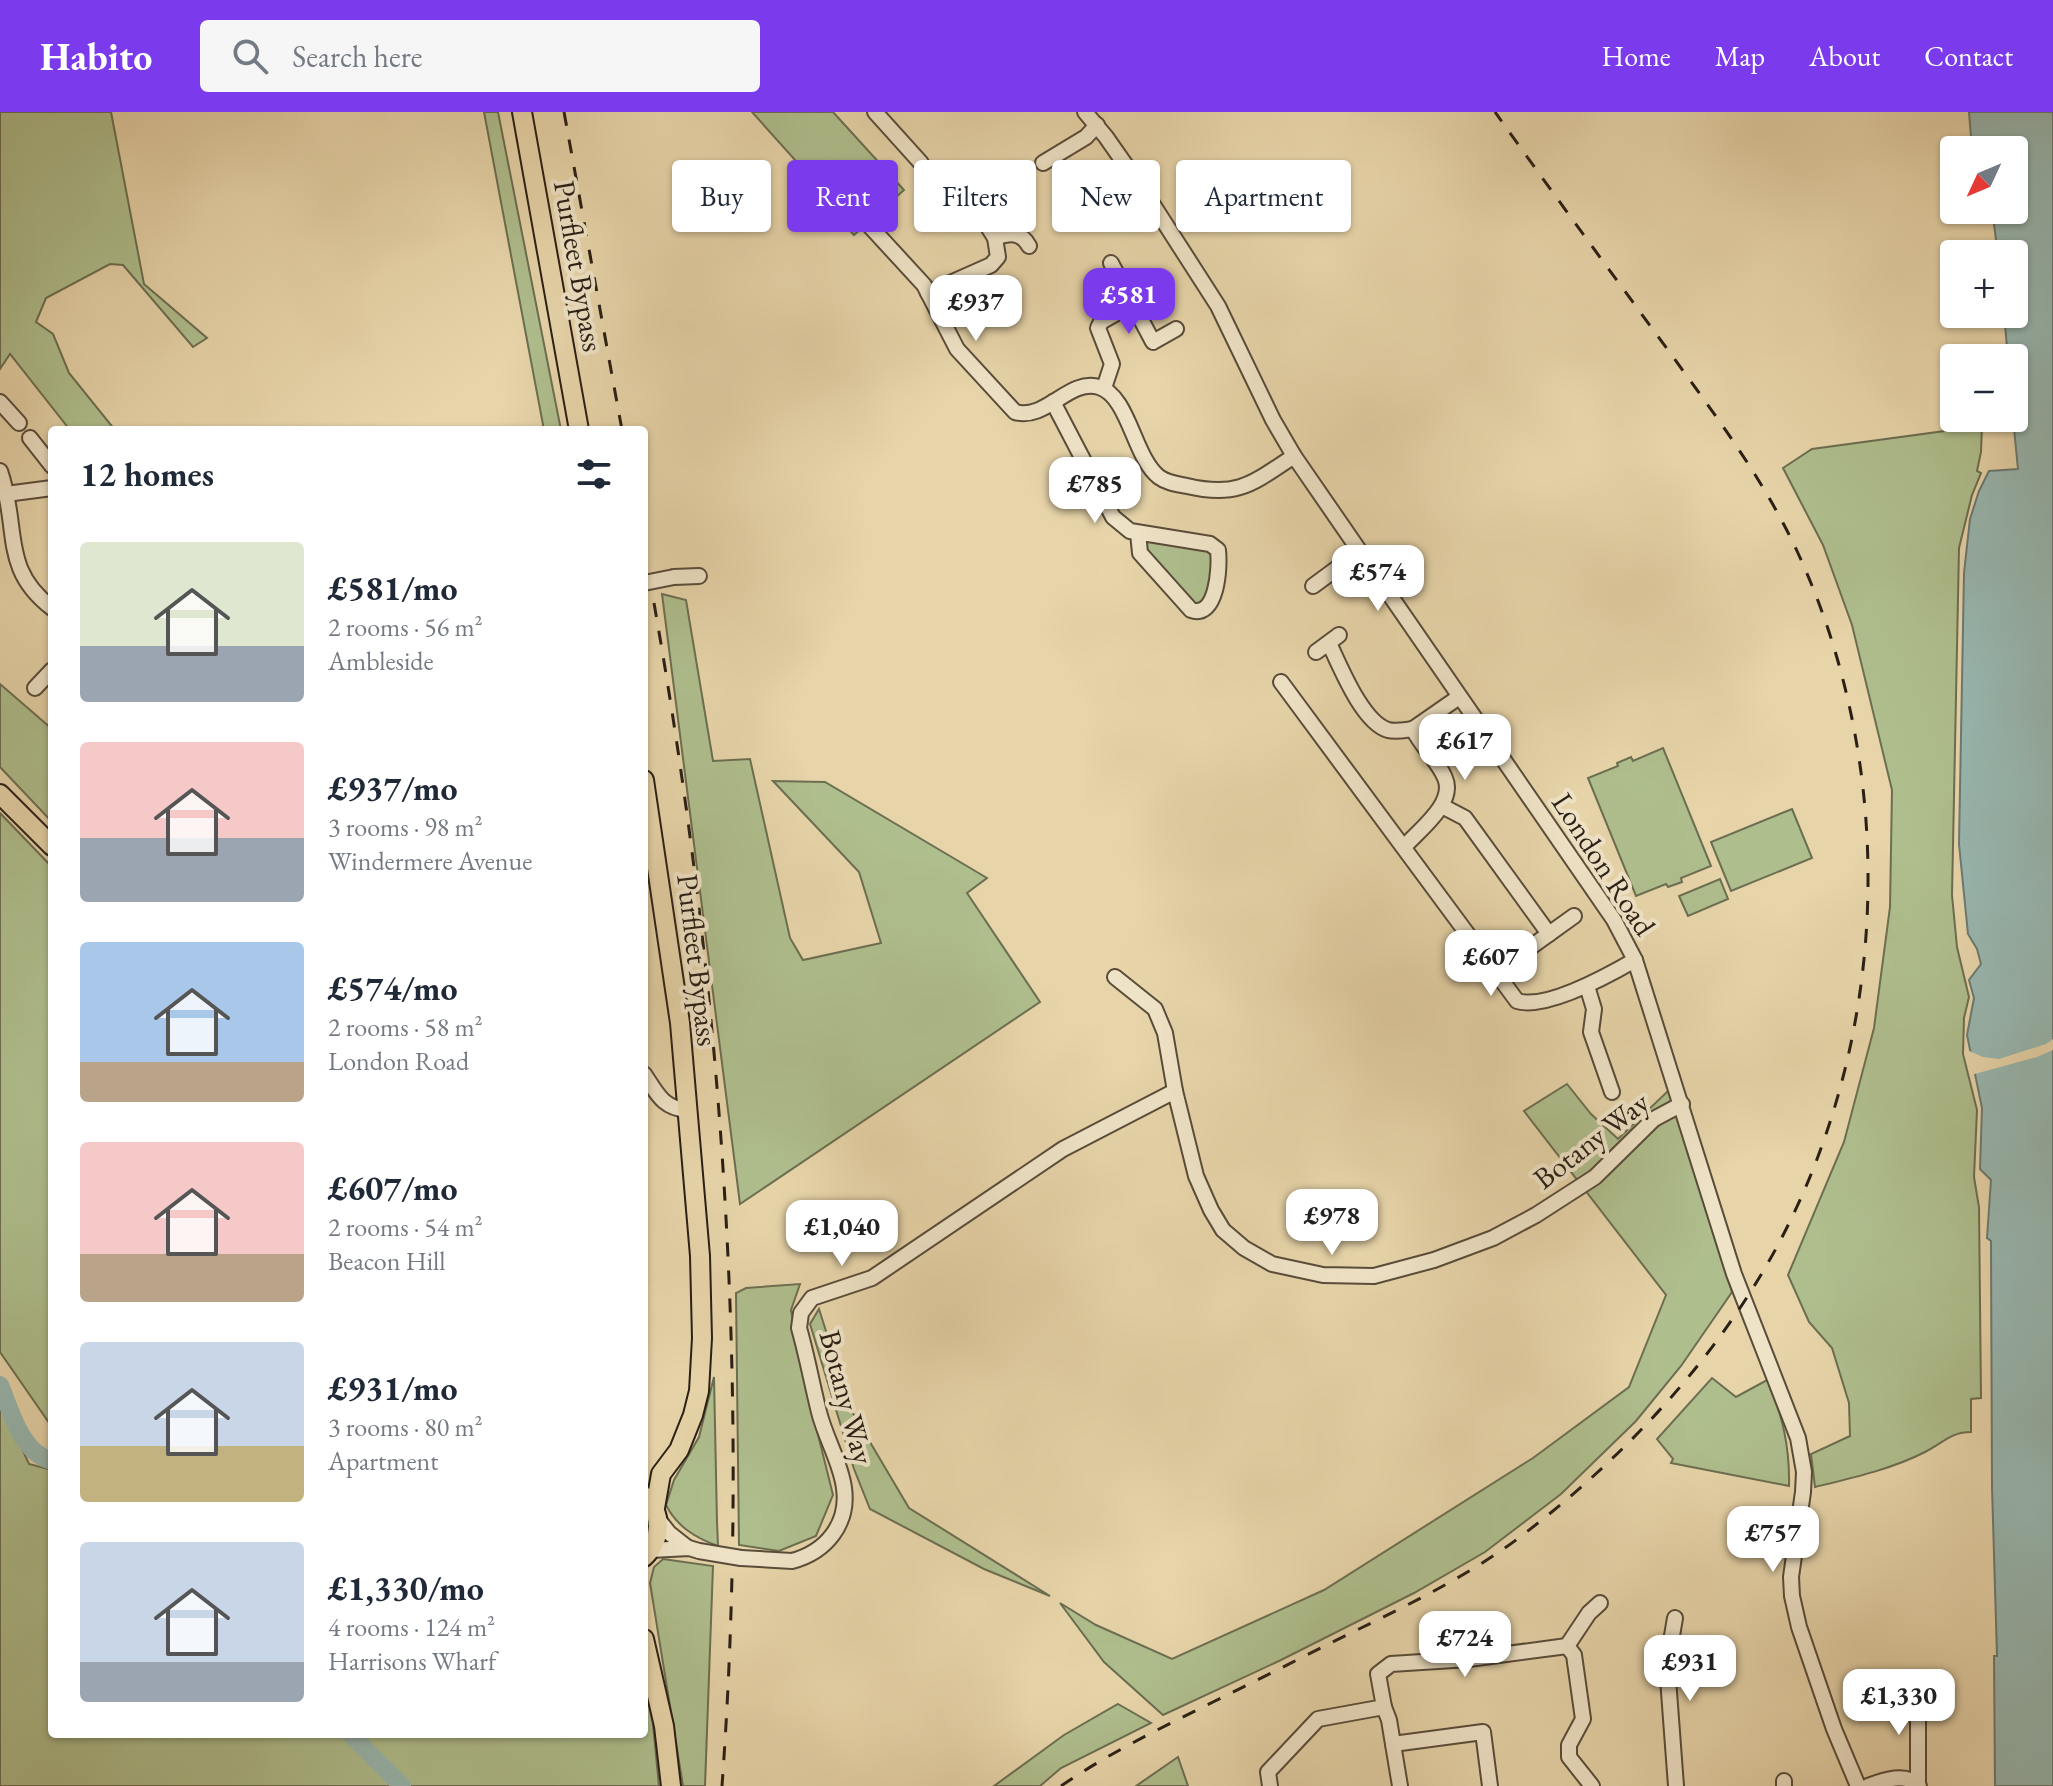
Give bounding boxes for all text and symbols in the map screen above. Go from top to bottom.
search box [200,20,760,92]
text: Habito [40,32,152,81]
icon: search [228,34,272,78]
text: Search here [292,37,422,76]
text: Home [1601,38,1671,74]
text: Map [1715,38,1765,74]
text: About [1809,38,1880,74]
text: Contact [1924,38,2013,74]
north arrow [1940,136,2028,224]
map controls [1940,136,2028,432]
chip: Buy [672,160,771,232]
chip: Rent [787,160,898,232]
chip: Filters [914,160,1036,232]
chip: New [1052,160,1160,232]
chip: Apartment [1176,160,1351,232]
street label: Purfleet Bypass [545,177,613,355]
button: + [1940,240,2028,328]
pin: £581 [1082,268,1176,336]
pin: £937 [929,275,1023,343]
text: £581 [1101,277,1157,311]
text: £937 [948,284,1004,318]
button: − [1940,344,2028,432]
text: 12 homes [80,452,214,496]
icon: filters [572,452,616,496]
pin: £785 [1048,457,1142,525]
text: £785 [1067,466,1123,500]
pin: £574 [1331,545,1425,613]
text: £574 [1350,554,1406,588]
text: £581/mo [328,566,458,610]
icon: home [144,574,240,670]
text: 2 rooms · 56 m² [328,610,483,644]
text: Ambleside [328,644,434,678]
pin: £617 [1418,714,1512,782]
text: £617 [1437,723,1493,757]
text: £937/mo [328,766,458,810]
icon: home [144,774,240,870]
street label: London Road [1543,785,1665,944]
text: 3 rooms · 98 m² [328,810,483,844]
text: Windermere Avenue [328,844,532,878]
street label: Purfleet Bypass [668,872,728,1048]
pin: £607 [1444,930,1538,998]
text: £607 [1463,939,1519,973]
text: £574/mo [328,966,458,1010]
icon: home [144,974,240,1070]
text: 2 rooms · 58 m² [328,1010,483,1044]
text: London Road [328,1044,469,1078]
street label: Botany Way [1525,1082,1658,1198]
text: £607/mo [328,1166,458,1210]
icon: home [144,1174,240,1270]
pin: £978 [1285,1189,1379,1257]
text: £978 [1304,1198,1360,1232]
pin: £1,040 [777,1200,907,1268]
text: £1,040 [804,1209,880,1243]
text: 2 rooms · 54 m² [328,1210,483,1244]
text: Beacon Hill [328,1244,446,1278]
street label: Botany Way [810,1326,884,1469]
text: £931/mo [328,1366,458,1410]
icon: home [144,1374,240,1470]
text: 3 rooms · 80 m² [328,1410,483,1444]
text: Apartment [328,1444,438,1478]
pin: £757 [1726,1506,1820,1574]
text: £757 [1745,1515,1801,1549]
text: £1,330/mo [328,1566,484,1610]
icon: home [144,1574,240,1670]
text: 4 rooms · 124 m² [328,1610,495,1644]
pin: £724 [1418,1611,1512,1679]
text: £724 [1437,1620,1493,1654]
pin: £931 [1643,1635,1737,1703]
text: Harrisons Wharf [328,1644,496,1678]
text: £931 [1662,1644,1718,1678]
pin: £1,330 [1834,1669,1964,1737]
text: £1,330 [1861,1678,1937,1712]

